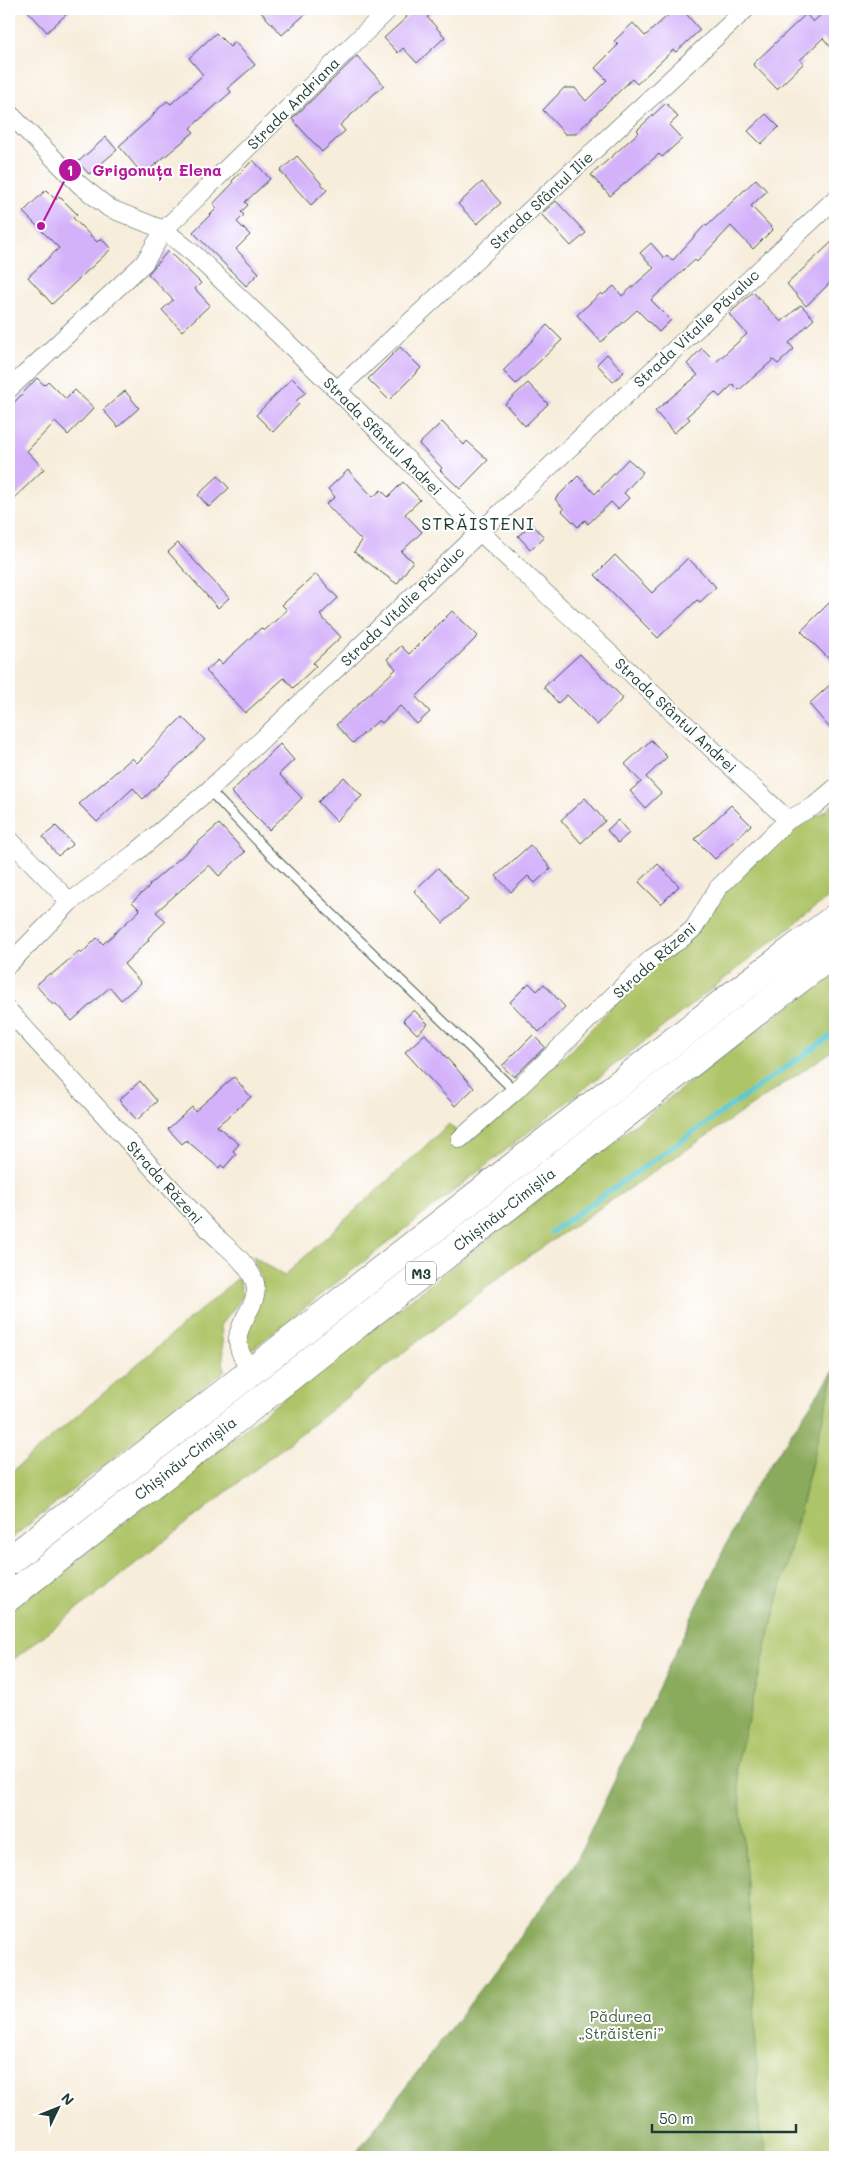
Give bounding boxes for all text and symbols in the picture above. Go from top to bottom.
street label: Strada Andriana [242,52,344,154]
street label: Strada Sfântul Ilie [485,147,597,253]
callout: Grigonuța Elena [57,155,232,186]
text: Grigonuța Elena [92,159,222,181]
text: 1 [67,160,73,180]
street label: Strada Vitalie Păvaluc [629,264,763,392]
street label: Strada Sfântul Andrei [319,372,447,500]
district label: STRĂISTENI [421,511,535,535]
street label: Strada Vitalie Păvaluc [336,541,468,670]
street label: Strada Sfântul Andrei [611,653,741,777]
street label: Strada Răzeni [608,917,700,1003]
street label: Strada Răzeni [122,1136,208,1228]
street label: Chișinău-Cimișlia [449,1163,560,1256]
road number: M3 [406,1262,436,1284]
street label: Chișinău-Cimișlia [130,1412,241,1505]
park label: Pădurea „Străisteni” [578,2006,664,2043]
north arrow [32,2084,82,2134]
text: N [57,2088,78,2109]
scale bar [652,2101,795,2133]
text: 50 m [659,2108,694,2128]

